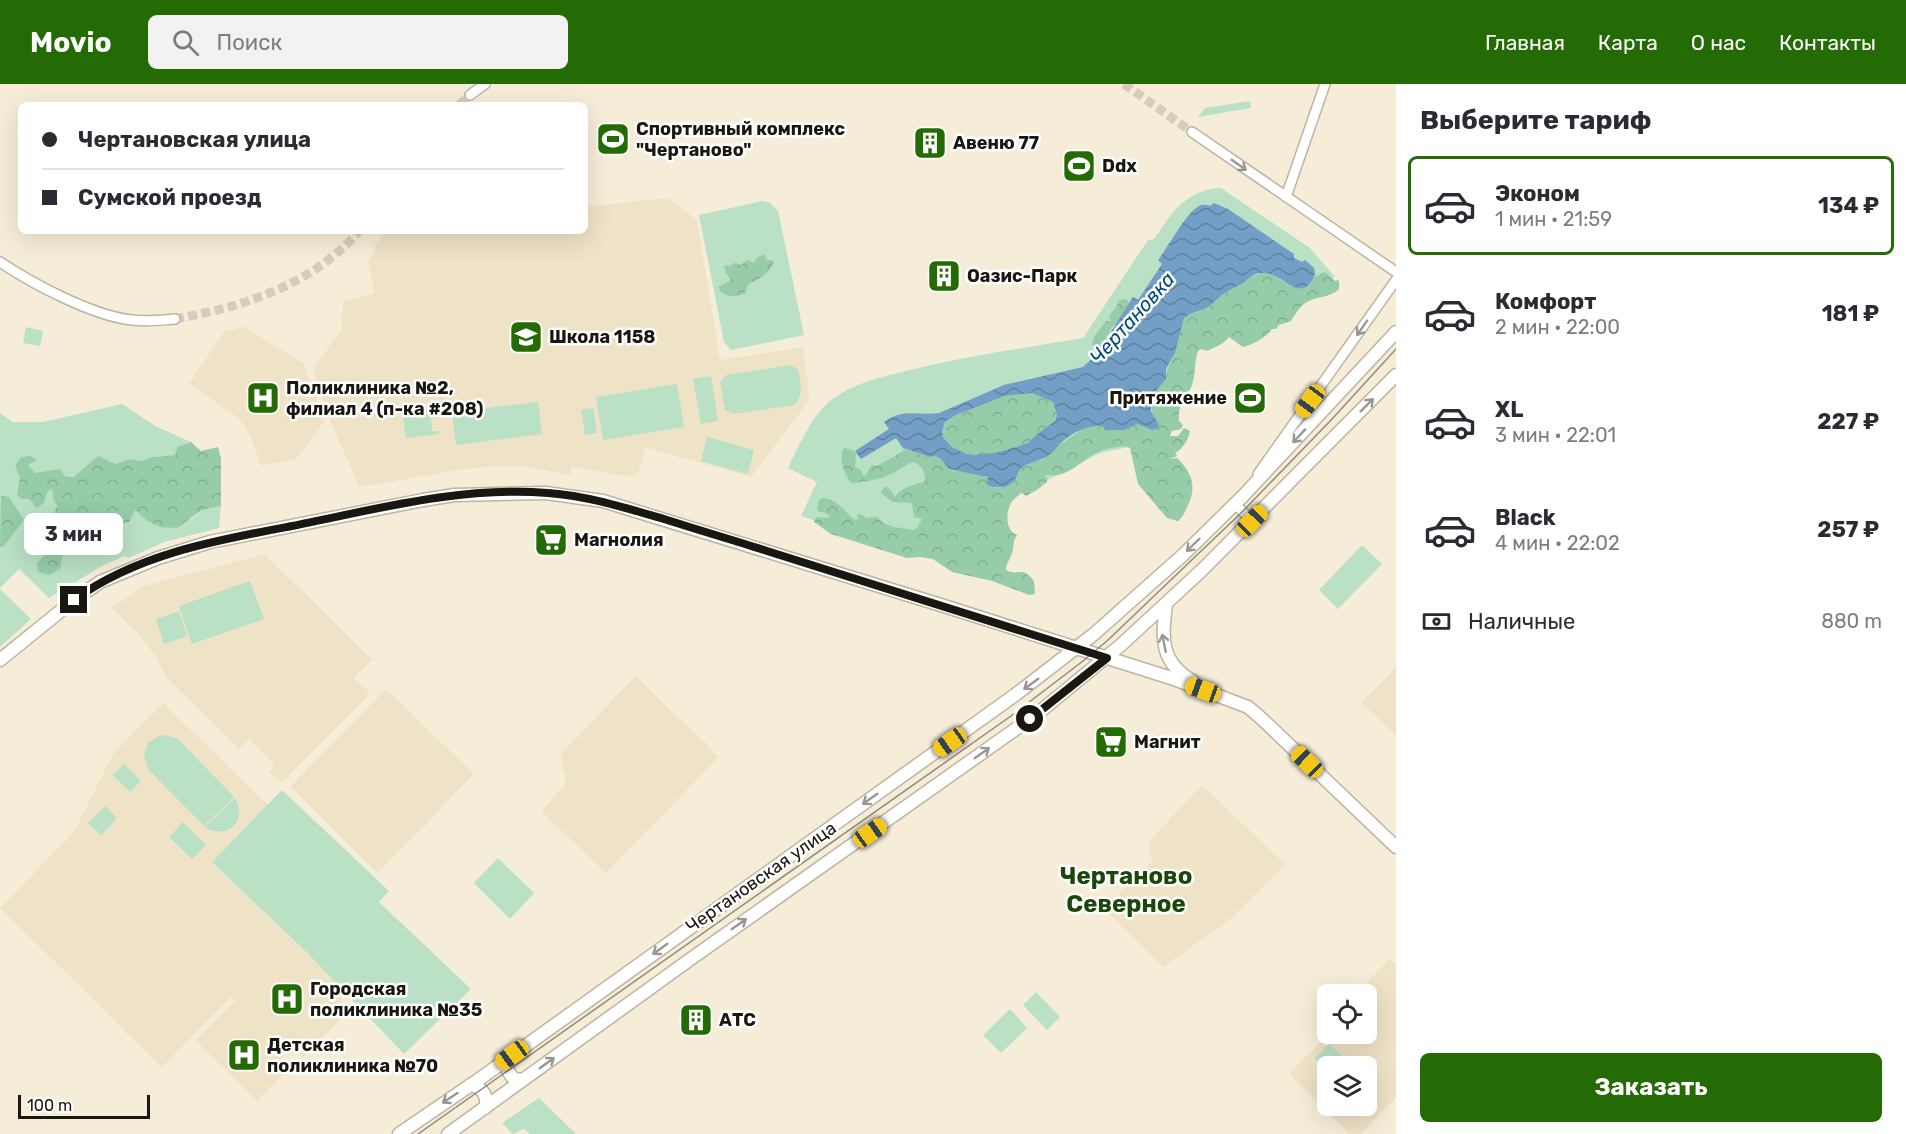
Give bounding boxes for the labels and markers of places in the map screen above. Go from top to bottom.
place label: Спортивный комплекс "Чертаново" [636,118,846,161]
sports icon: Спортивный комплекс "Чертаново" [595,121,631,157]
building icon: Авеню 77 [912,125,948,161]
place label: Авеню 77 [953,132,1039,154]
sports icon: Ddx [1061,148,1097,184]
place label: Ddx [1102,155,1137,177]
building icon: Оазис-Парк [926,258,962,294]
place label: Оазис-Парк [967,265,1077,287]
school or university icon: Школа 1158 [508,319,544,355]
place label: Школа 1158 [549,326,656,348]
place label: Поликлиника №2, филиал 4 (п-ка #208) [286,377,483,420]
hospital icon: Поликлиника №2, филиал 4 (п-ка #208) [245,380,281,416]
sports icon: Притяжение [1232,380,1268,416]
place label: Притяжение [1109,387,1227,409]
supermarket icon: Магнолия [533,522,569,558]
place label: Магнолия [574,529,664,551]
supermarket icon: Магнит [1093,724,1129,760]
place label: Магнит [1134,731,1201,753]
place label: Городская поликлиника №35 [310,978,482,1021]
hospital icon: Городская поликлиника №35 [269,981,305,1017]
building icon: АТС [678,1002,714,1038]
place label: АТС [719,1009,756,1031]
place label: Детская поликлиника №70 [267,1034,438,1077]
hospital icon: Детская поликлиника №70 [226,1037,262,1073]

